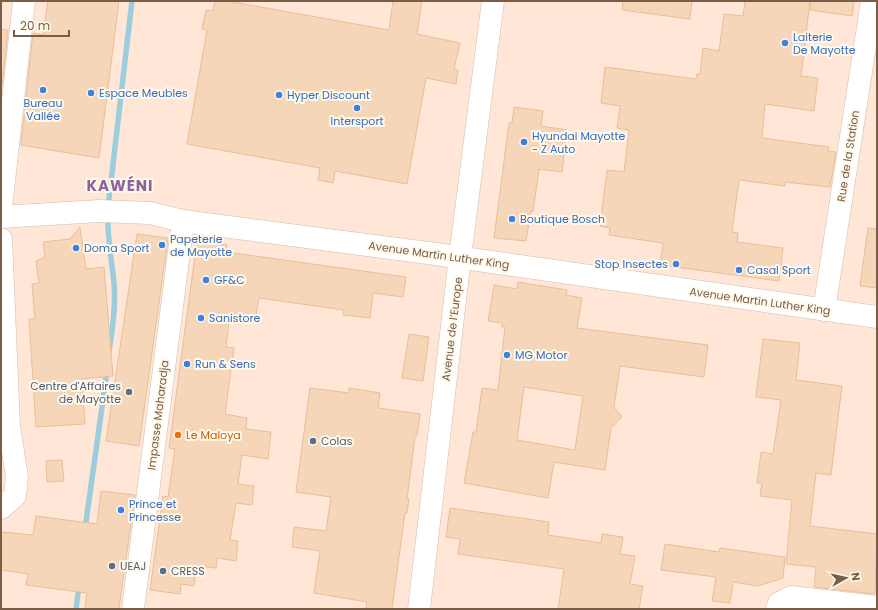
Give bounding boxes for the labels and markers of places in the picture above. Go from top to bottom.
place label: Laiterie De Mayotte [793,29,856,58]
marker: Laiterie De Mayotte [780,38,790,48]
marker: Bureau Vallée [38,85,48,95]
place label: Espace Meubles [99,85,188,101]
place label: Hyper Discount [287,87,370,103]
marker: Espace Meubles [86,88,96,98]
marker: Hyper Discount [274,90,284,100]
place label: Bureau Vallée [23,95,63,124]
marker: Intersport [352,103,362,113]
place label: Intersport [331,113,384,129]
place label: Hyundai Mayotte - Z Auto [532,128,626,157]
marker: Hyundai Mayotte - Z Auto [519,137,529,147]
place label: Boutique Bosch [520,211,605,227]
marker: Boutique Bosch [507,214,517,224]
place label: Papeterie de Mayotte [170,231,232,260]
place label: Doma Sport [84,240,150,256]
marker: Papeterie de Mayotte [157,240,167,250]
marker: Doma Sport [71,243,81,253]
place label: Stop Insectes [595,256,668,272]
marker: Stop Insectes [671,259,681,269]
place label: Casal Sport [747,262,811,278]
marker: Casal Sport [734,265,744,275]
place label: GF&C [214,272,245,288]
marker: GF&C [201,275,211,285]
place label: Sanistore [209,310,261,326]
marker: Sanistore [196,313,206,323]
place label: MG Motor [515,347,568,363]
marker: MG Motor [502,350,512,360]
place label: Run & Sens [195,356,256,372]
marker: Run & Sens [182,359,192,369]
place label: Centre d'Affaires de Mayotte [30,378,121,407]
marker: Centre d'Affaires de Mayotte [124,387,134,397]
place label: Le Maloya [186,427,241,443]
marker: Le Maloya [173,430,183,440]
place label: Colas [321,433,353,449]
marker: Colas [308,436,318,446]
place label: Prince et Princesse [129,496,181,525]
marker: Prince et Princesse [116,505,126,515]
place label: UEAJ [120,558,146,574]
marker: UEAJ [107,561,117,571]
place label: CRESS [171,563,205,579]
marker: CRESS [158,566,168,576]

